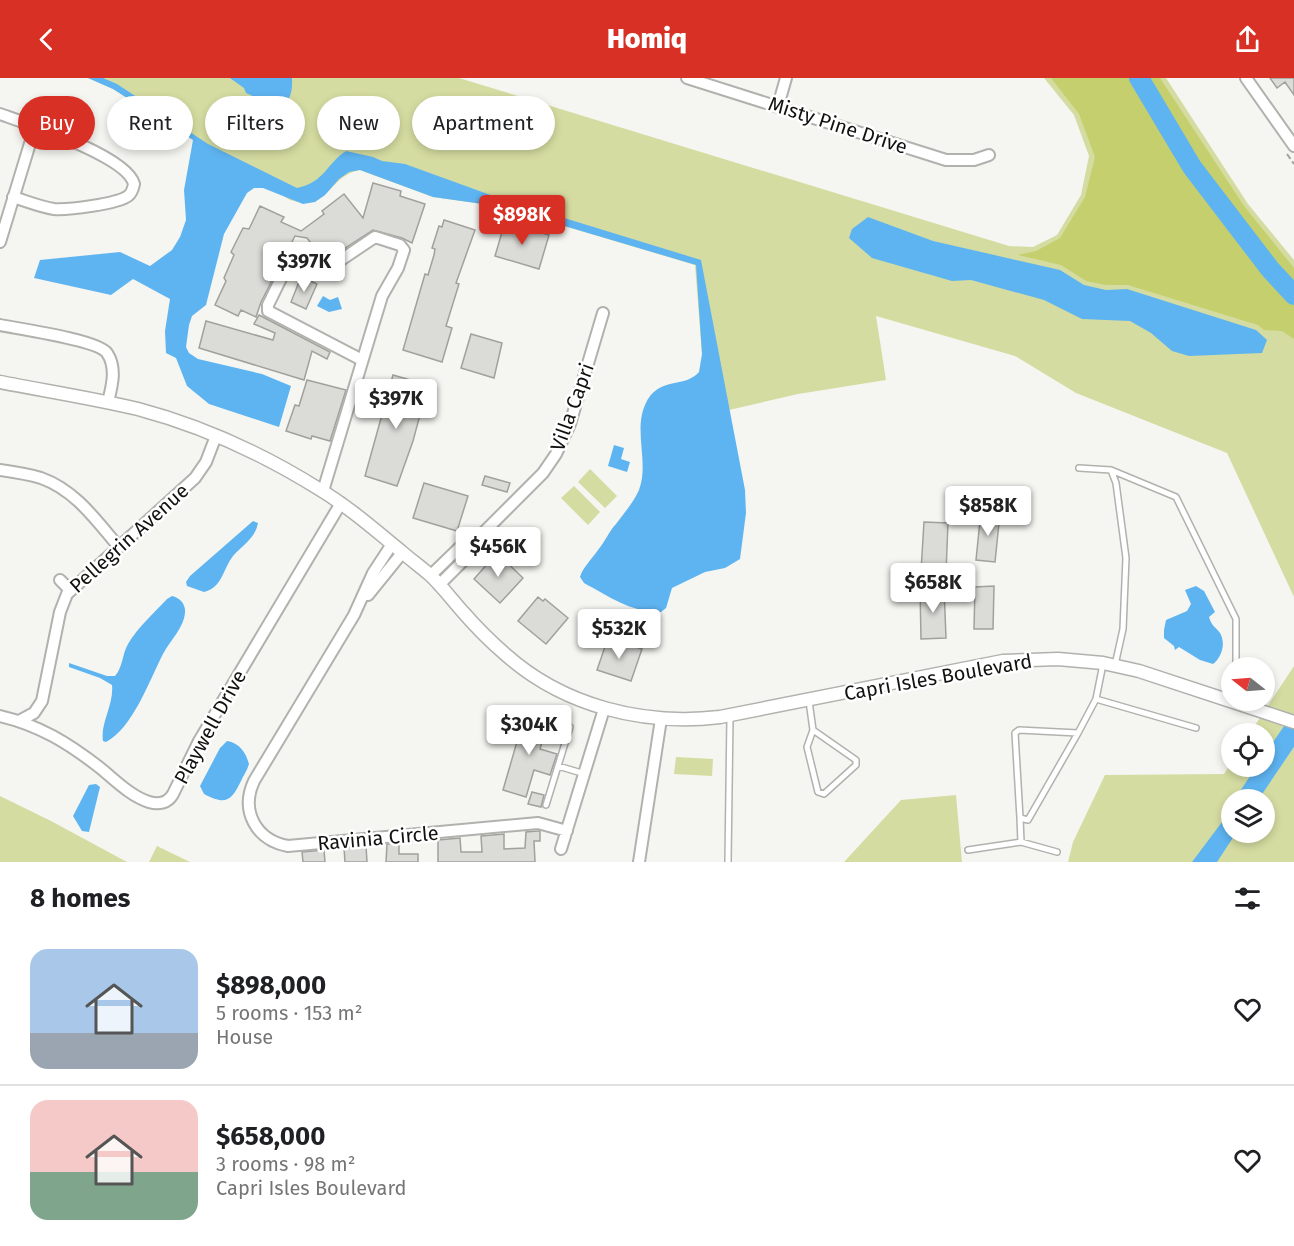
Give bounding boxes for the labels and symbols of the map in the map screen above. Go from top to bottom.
street label: Misty Pine Drive [765,91,911,159]
pin: $898K [480,195,564,246]
pin: $397K [262,242,346,293]
street label: Villa Capri [545,360,599,454]
pin: $397K [354,379,438,430]
street label: Pellegrin Avenue [65,478,193,598]
pin: $858K [946,486,1030,537]
pin: $456K [456,527,540,578]
pin: $658K [891,563,975,614]
pin: $532K [577,609,661,660]
street label: Capri Isles Boulevard [842,649,1034,705]
north arrow [1221,657,1275,711]
street label: Playwell Drive [169,666,251,788]
pin: $304K [487,705,571,756]
street label: Ravinia Circle [316,821,440,855]

